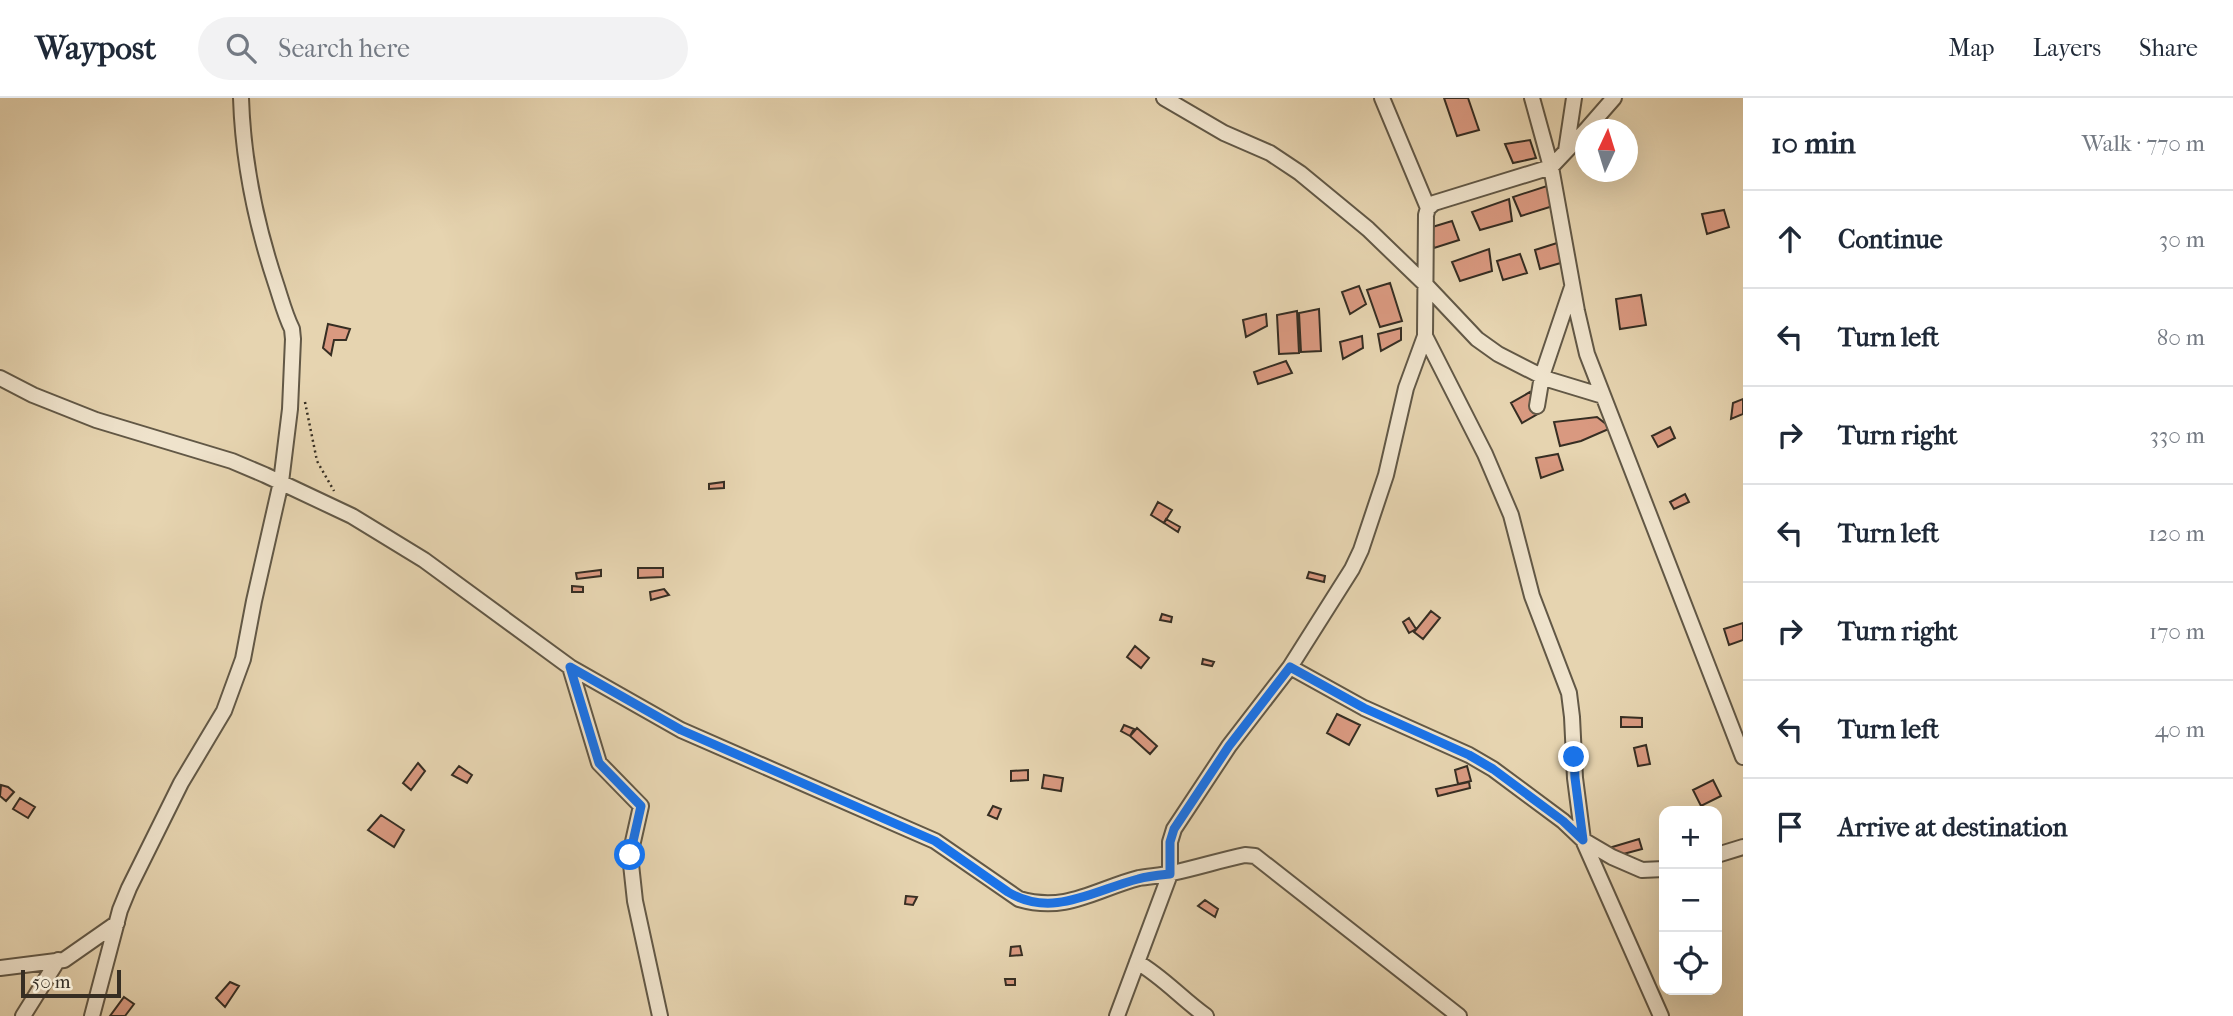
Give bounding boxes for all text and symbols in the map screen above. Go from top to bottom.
search box [198,17,688,80]
text: Waypost [35,29,156,68]
icon: search [222,29,260,67]
text: Search here [278,33,410,64]
text: Map [1949,34,1995,62]
text: Layers [2033,34,2101,62]
text: Share [2139,34,2198,62]
north arrow [1575,119,1638,182]
text: 10 min [1771,126,1856,161]
text: Walk · 770 m [2082,130,2205,157]
icon: ahead [1771,220,1809,258]
text: Continue [1838,224,1943,255]
text: 30 m [2159,226,2205,253]
icon: left [1771,318,1809,356]
text: Turn left [1838,322,1939,353]
text: 80 m [2157,324,2205,351]
icon: right [1771,416,1809,454]
text: Turn right [1838,420,1958,451]
text: 330 m [2149,422,2205,449]
icon: left [1771,514,1809,552]
text: Turn left [1838,518,1939,549]
text: 120 m [2148,520,2205,547]
icon: right [1771,612,1809,650]
text: Turn right [1838,616,1958,647]
text: 170 m [2149,618,2205,645]
icon: left [1771,710,1809,748]
text: Turn left [1838,714,1939,745]
text: 40 m [2155,716,2205,743]
route end [1558,741,1589,772]
map controls [1659,806,1722,995]
button: + [1659,806,1722,869]
icon: arrive [1771,808,1809,846]
text: Arrive at destination [1838,812,2068,843]
route start [614,839,645,870]
button: − [1659,869,1722,932]
button: locate [1659,932,1722,995]
scale bar [21,967,121,999]
text: 50 m [32,971,71,993]

